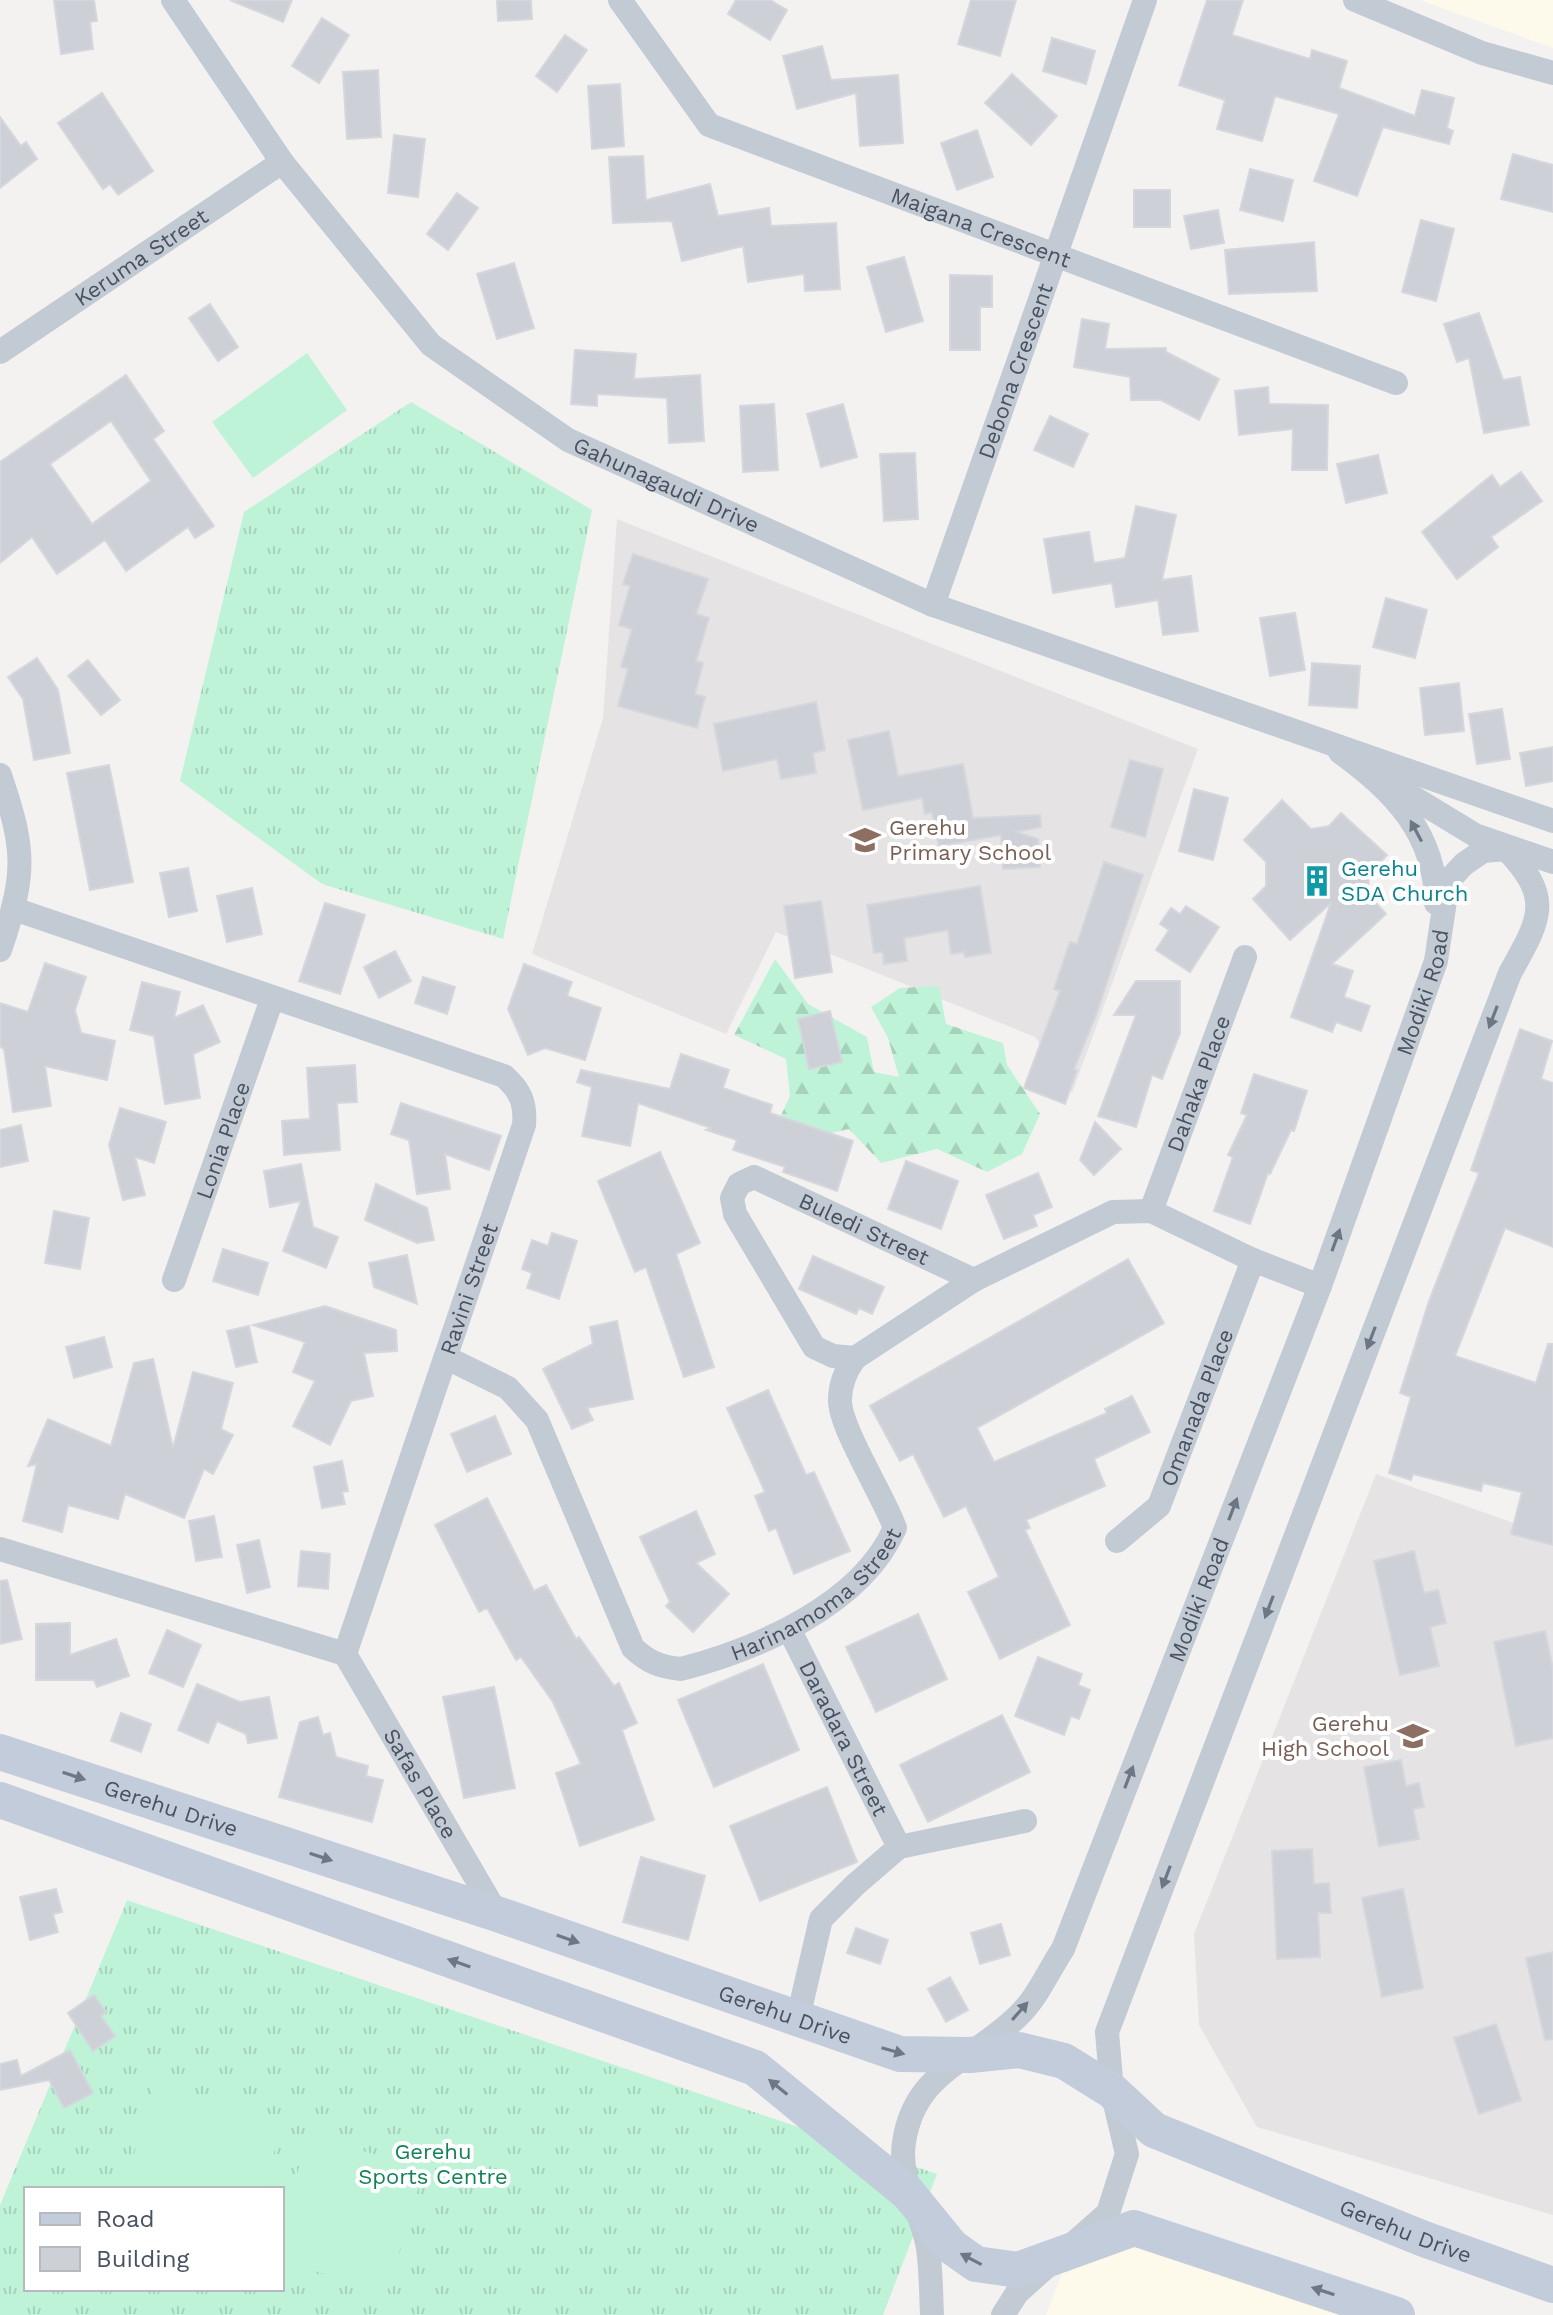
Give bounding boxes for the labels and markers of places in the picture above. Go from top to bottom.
place label: Gerehu Primary School [889,815,1051,865]
school or university icon: Gerehu Primary School [848,823,882,857]
place label: Gerehu SDA Church [1341,856,1468,906]
building icon: Gerehu SDA Church [1300,864,1334,898]
place label: Gerehu High School [1261,1711,1389,1761]
school or university icon: Gerehu High School [1396,1719,1430,1753]

